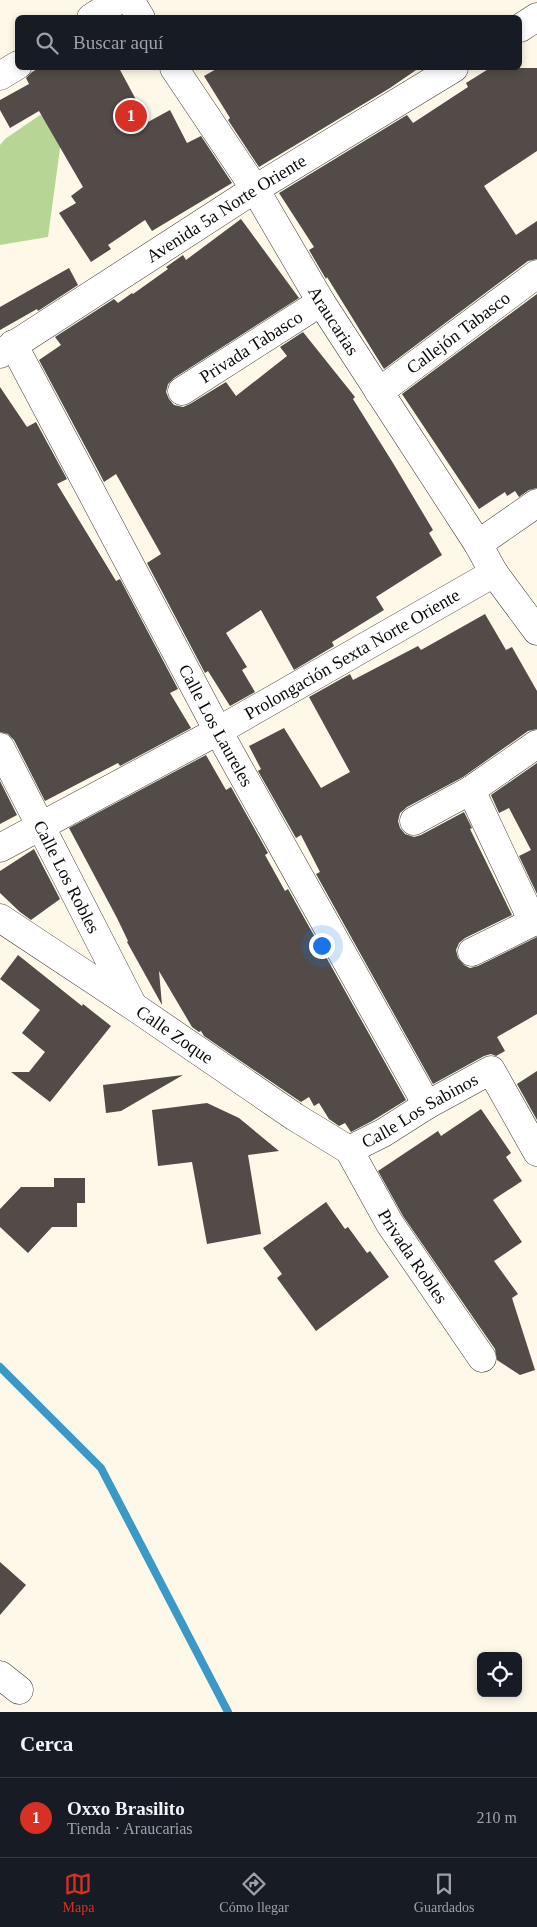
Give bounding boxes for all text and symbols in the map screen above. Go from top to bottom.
search box [15,15,522,70]
icon: search [33,29,61,57]
text: Buscar aquí [73,32,163,53]
pin: 1 [115,97,147,135]
street label: Avenida 5a Norte Oriente [143,150,310,267]
street label: Araucarias [304,283,363,359]
street label: Callejón Tabasco [403,288,514,378]
street label: Privada Tabasco [196,307,306,387]
street label: Prolongación Sexta Norte Oriente [241,585,463,724]
street label: Calle Los Laureles [175,661,257,790]
street label: Calle Los Robles [29,817,104,937]
your location [309,933,335,959]
street label: Calle Zoque [133,1001,217,1068]
street label: Calle Los Sabinos [358,1069,481,1152]
street label: Privada Robles [374,1206,452,1307]
map controls [477,1652,522,1697]
button: locate [477,1652,522,1697]
text: Cerca [20,1732,73,1756]
text: Oxxo Brasilito [67,1798,185,1819]
text: 1 [32,1809,40,1826]
text: 210 m [477,1809,517,1826]
text: Tienda · Araucarias [67,1820,193,1837]
tab: Mapa [62,1870,94,1916]
tab: Cómo llegar [219,1870,289,1916]
tab: Guardados [414,1870,475,1916]

